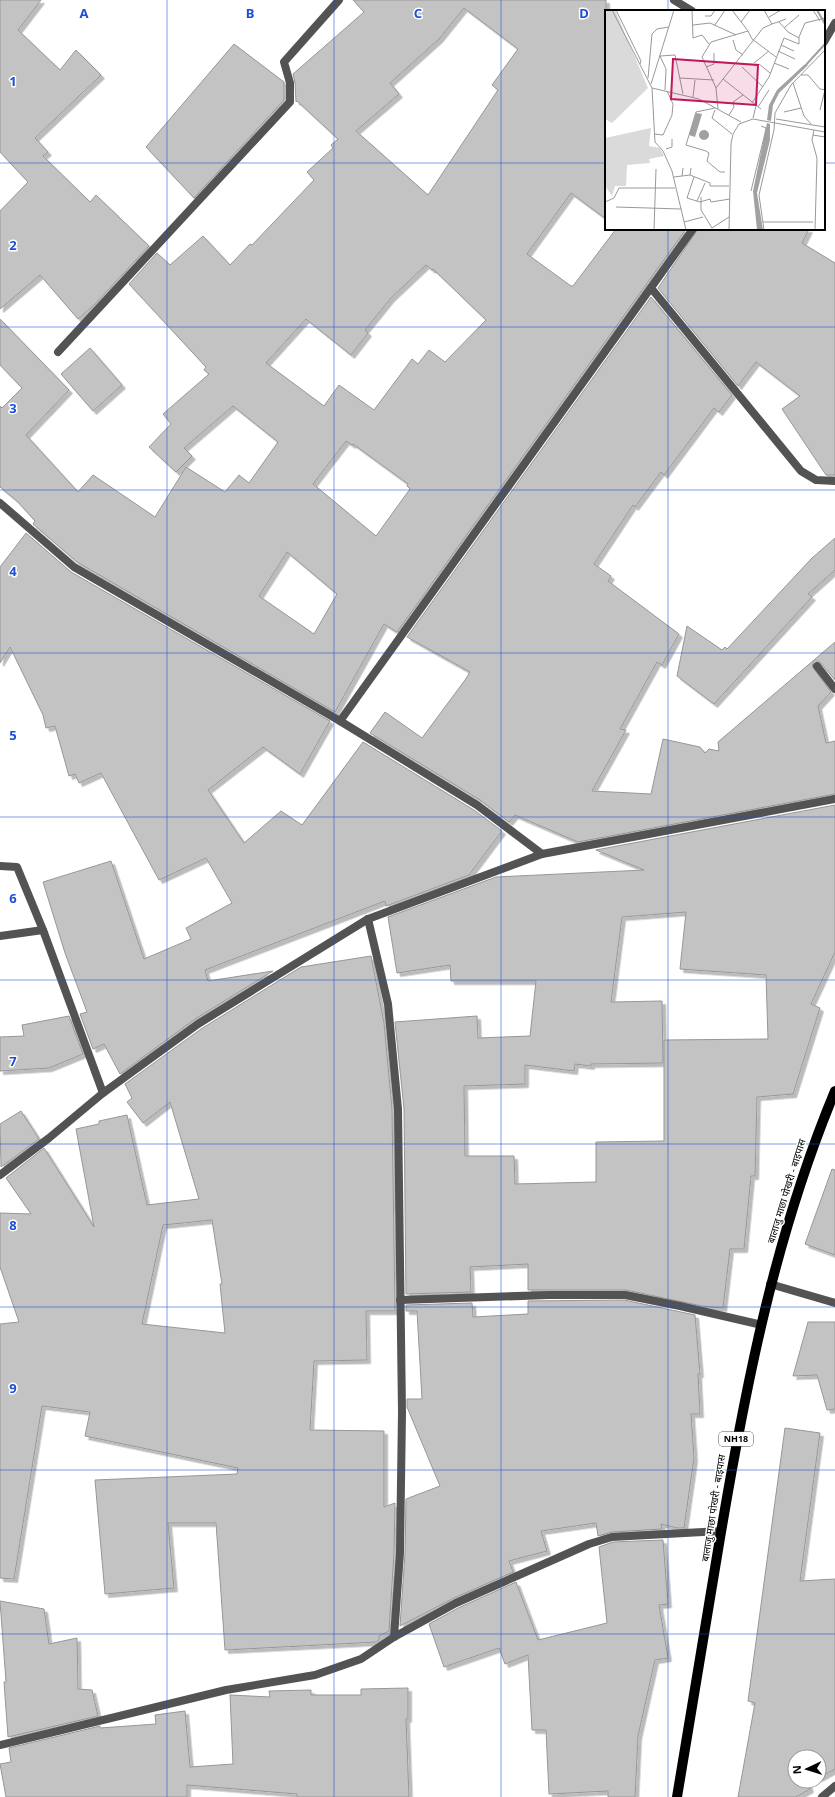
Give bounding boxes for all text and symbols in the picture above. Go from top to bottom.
text: A [80,4,89,22]
text: B [246,4,254,22]
text: C [414,4,422,22]
text: D [579,4,589,22]
inset map [605,10,825,230]
text: 1 [9,72,17,90]
text: 2 [9,236,17,254]
text: 3 [9,399,17,417]
text: 4 [9,562,17,580]
text: 5 [9,726,17,744]
text: 6 [9,889,17,907]
text: 7 [9,1052,17,1070]
street label: बालाजु माछा पोखरी - बाइपास [763,1137,809,1245]
text: 8 [9,1216,17,1234]
text: 9 [9,1379,17,1397]
road number: NH18 [719,1432,753,1446]
street label: बालाजु माछा पोखरी - बाइपास [698,1453,728,1563]
north arrow [787,1749,827,1789]
text: N [789,1765,804,1775]

